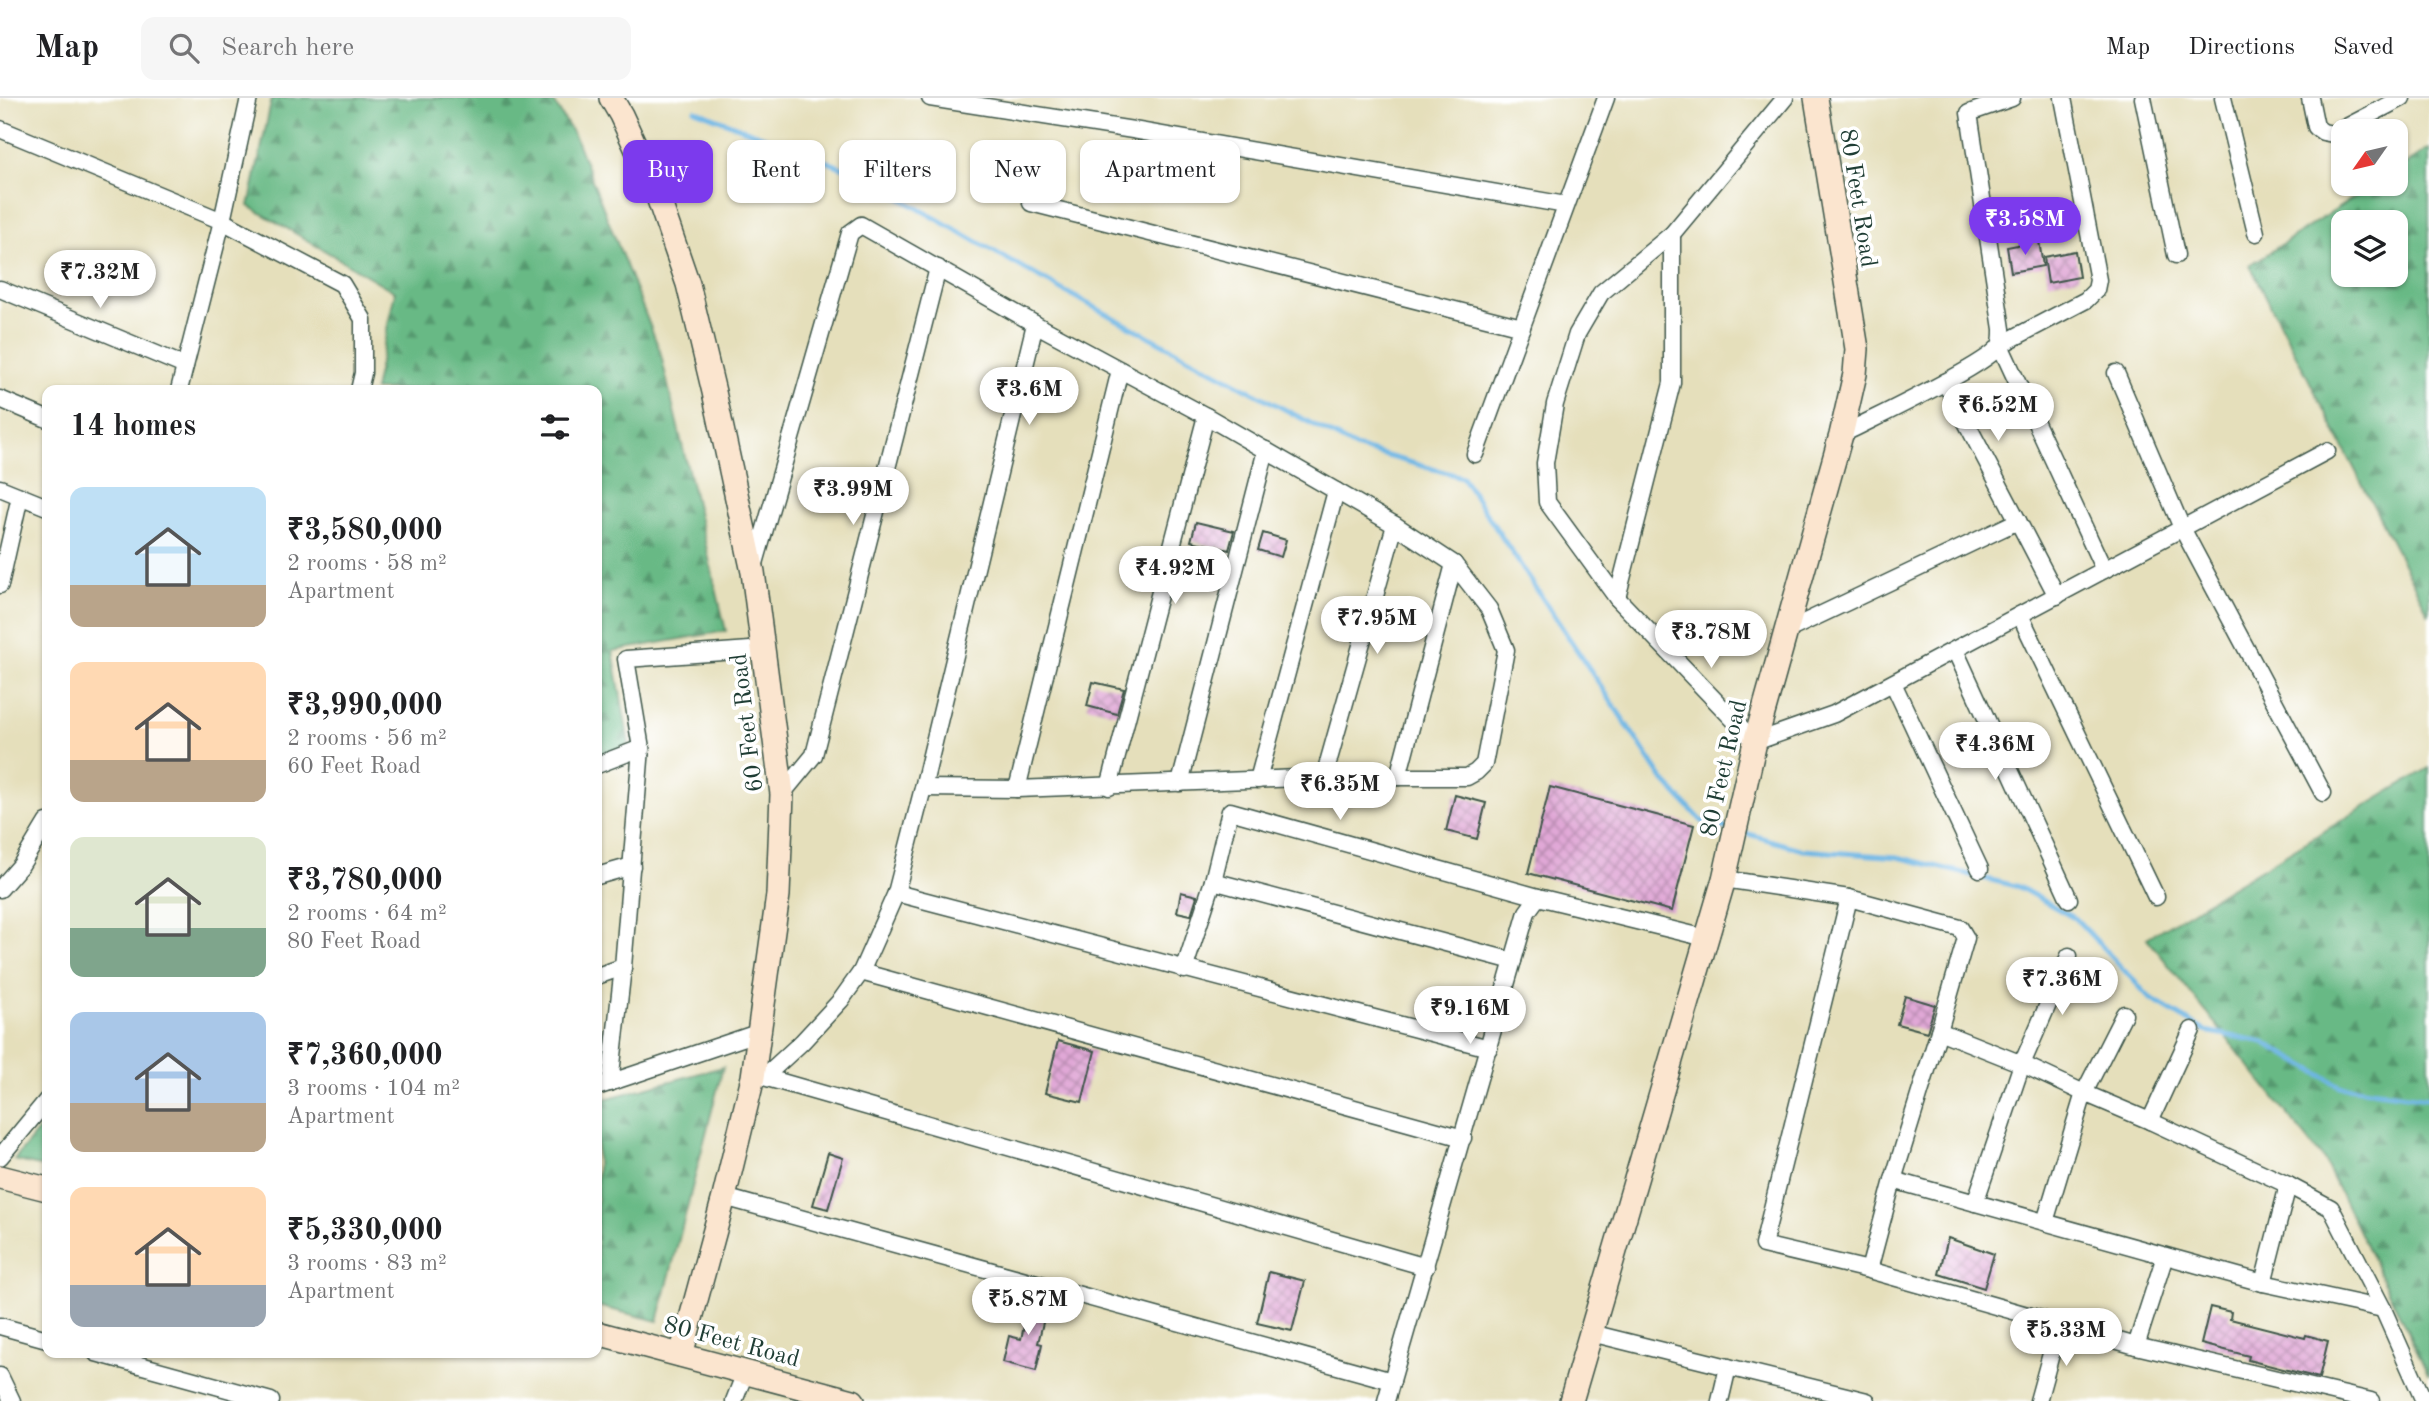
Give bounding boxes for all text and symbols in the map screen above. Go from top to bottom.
search box [141,17,631,80]
icon: search [165,29,203,67]
text: Map [35,32,99,65]
text: Search here [221,35,354,61]
text: Map [2106,36,2150,60]
text: Directions [2188,36,2295,60]
text: Saved [2333,36,2394,60]
north arrow [2331,119,2408,196]
map controls [2331,119,2408,287]
street label: 80 Feet Road [1834,127,1880,269]
chip: Buy [623,140,713,203]
chip: Rent [727,140,825,203]
chip: Filters [839,140,956,203]
chip: New [970,140,1066,203]
chip: Apartment [1080,140,1240,203]
pin: ₹3.58M [1968,198,2082,257]
text: ₹3.58M [1985,208,2065,231]
button: layers [2331,210,2408,287]
pin: ₹7.32M [43,250,157,310]
text: ₹7.32M [60,261,140,284]
pin: ₹3.6M [980,368,1078,427]
text: ₹3.6M [996,378,1062,401]
pin: ₹6.52M [1941,384,2055,443]
text: ₹6.52M [1958,394,2038,417]
icon: filters [536,408,574,446]
text: 14 homes [70,412,196,442]
pin: ₹3.99M [796,468,910,527]
text: ₹3.99M [813,478,893,501]
icon: home [126,515,210,599]
text: ₹3,580,000 [287,516,443,546]
pin: ₹4.92M [1118,546,1232,606]
text: 2 rooms · 58 m² [287,552,447,575]
text: ₹4.92M [1135,557,1215,580]
text: Apartment [287,580,395,603]
pin: ₹7.95M [1320,596,1434,656]
text: ₹7.95M [1337,607,1417,630]
pin: ₹3.78M [1654,610,1768,670]
text: ₹3.78M [1671,621,1751,644]
street label: 60 Feet Road [728,652,768,794]
icon: home [126,690,210,774]
text: ₹3,990,000 [287,691,443,721]
street label: 80 Feet Road [1698,698,1752,839]
pin: ₹4.36M [1938,722,2052,782]
text: 2 rooms · 56 m² [287,727,447,750]
text: ₹4.36M [1955,733,2035,756]
text: 60 Feet Road [287,755,421,778]
pin: ₹6.35M [1283,762,1397,822]
text: ₹6.35M [1300,773,1380,796]
icon: home [126,865,210,949]
text: ₹3,780,000 [287,866,443,896]
text: 2 rooms · 64 m² [287,902,447,925]
text: 80 Feet Road [287,930,421,953]
pin: ₹7.36M [2005,958,2119,1017]
text: ₹7.36M [2022,968,2102,991]
pin: ₹9.16M [1413,986,1527,1046]
text: ₹9.16M [1430,997,1510,1020]
icon: home [126,1040,210,1124]
text: ₹7,360,000 [287,1041,443,1071]
text: 3 rooms · 104 m² [287,1077,460,1100]
text: Apartment [287,1105,395,1128]
icon: home [126,1215,210,1299]
text: ₹5,330,000 [287,1216,443,1246]
text: 3 rooms · 83 m² [287,1252,447,1275]
pin: ₹5.87M [971,1278,1085,1337]
text: Apartment [287,1280,395,1303]
text: ₹5.87M [988,1288,1068,1311]
pin: ₹5.33M [2009,1308,2123,1368]
street label: 80 Feet Road [661,1313,802,1373]
text: ₹5.33M [2026,1319,2106,1342]

